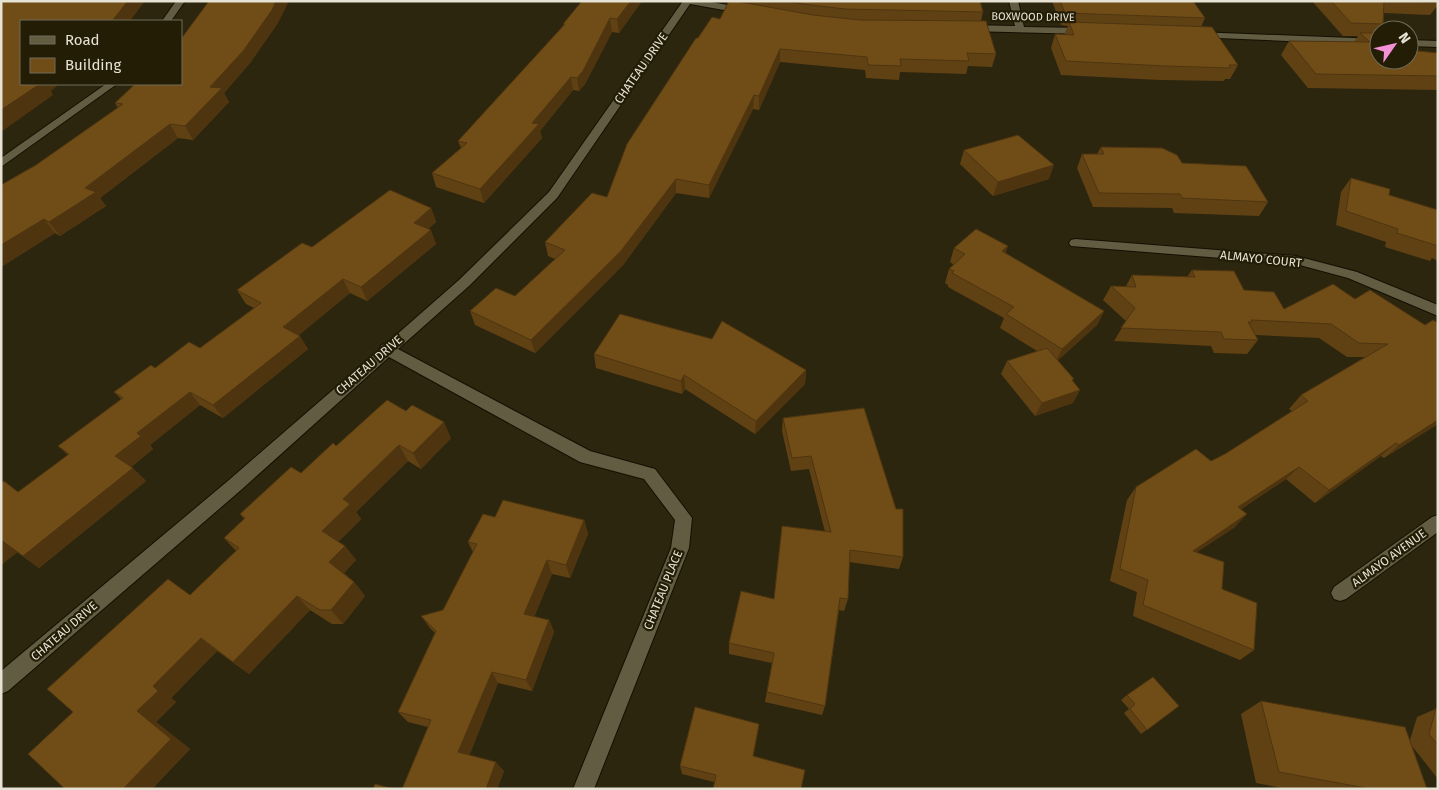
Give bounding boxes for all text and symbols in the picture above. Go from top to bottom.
street label: BOXWOOD DRIVE [991,10,1075,24]
legend [20,20,182,85]
north arrow [1369,20,1419,70]
text: N [1395,29,1414,47]
street label: CHATEAU DRIVE [611,30,671,106]
text: Road [65,31,100,49]
text: Building [65,56,121,74]
street label: ALMAYO COURT [1219,248,1303,270]
street label: CHATEAU DRIVE [333,332,405,398]
street label: ALMAYO AVENUE [1349,526,1429,590]
street label: CHATEAU PLACE [641,548,685,632]
street label: CHATEAU DRIVE [28,598,100,664]

